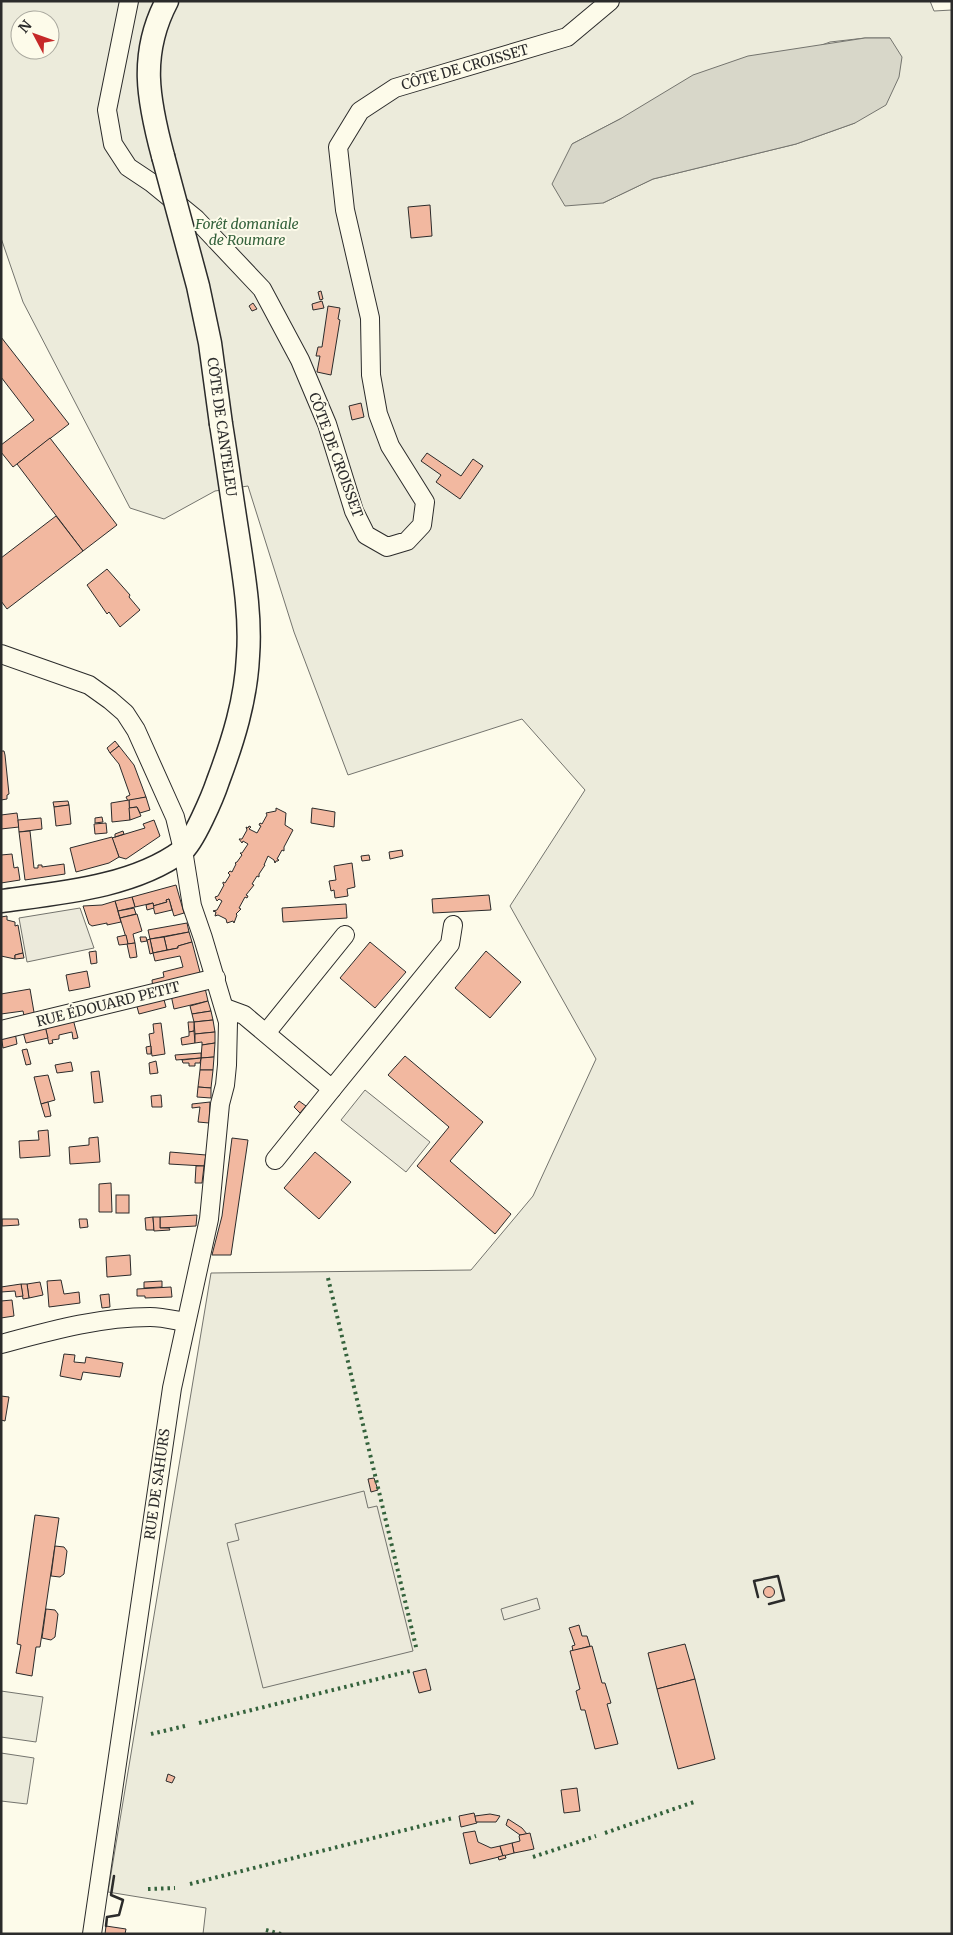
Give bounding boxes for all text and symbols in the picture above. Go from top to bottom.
north arrow [10,10,60,60]
text: N [15,16,36,37]
street label: CÔTE DE CROISSET [399,40,531,94]
park label: Forêt domaniale de Roumare [194,215,299,249]
street label: CÔTE DE CANTELEU [203,356,241,498]
street label: CÔTE DE CROISSET [305,390,367,520]
street label: RUE ÉDOUARD PETIT [34,977,182,1031]
street label: RUE DE SAHURS [140,1427,174,1541]

